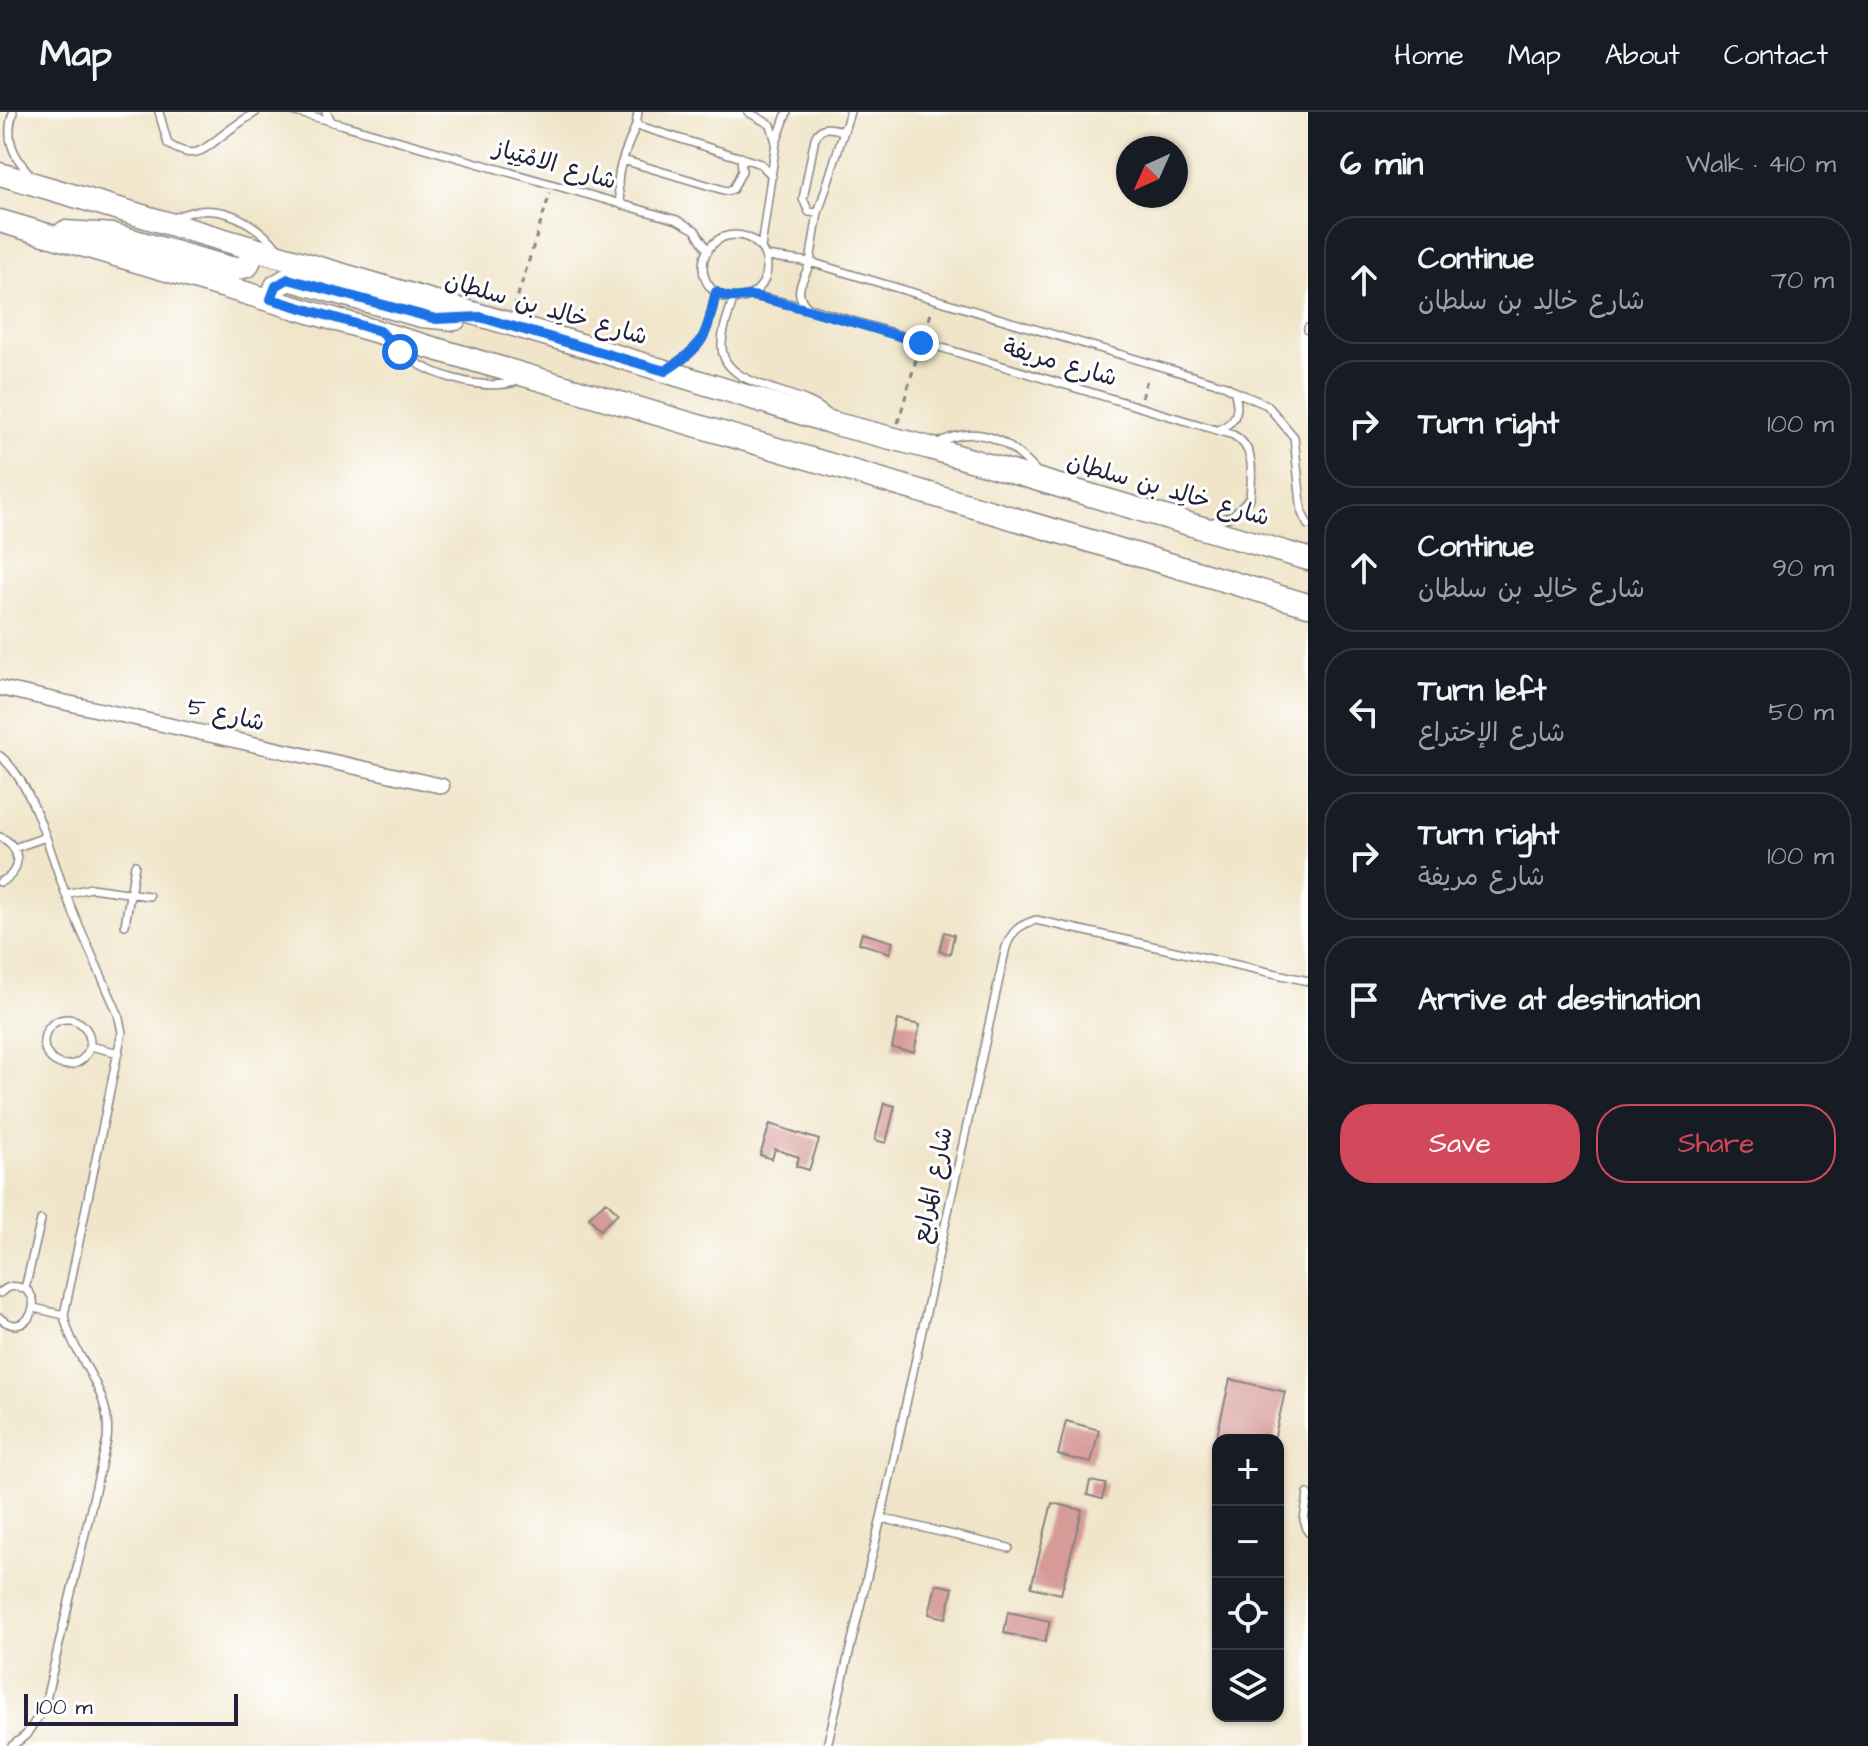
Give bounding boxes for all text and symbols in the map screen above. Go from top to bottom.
text: Map [40,29,112,81]
text: Home [1394,36,1464,75]
text: Map [1508,36,1561,75]
text: About [1605,36,1680,75]
text: Contact [1724,36,1828,75]
street label: شارع الامْتِياز [488,131,620,199]
north arrow [1116,136,1188,208]
text: 6 min [1340,140,1424,188]
text: Walk · 410 m [1686,146,1836,182]
text: Continue [1418,238,1534,280]
icon: ahead [1342,258,1386,302]
text: 70 m [1771,262,1834,298]
street label: شارع خالِد بن سلطان [441,264,651,354]
text: شارع خالِد بن سلطان [1418,283,1645,319]
route end [903,325,939,361]
street label: شارع مريفة [999,331,1121,395]
route start [382,334,418,370]
icon: right [1342,402,1386,446]
text: Turn right [1418,403,1559,445]
text: 100 m [1767,406,1834,442]
street label: شارع خالِد بن سلطان [1063,445,1273,535]
text: Continue [1418,526,1534,568]
icon: ahead [1342,546,1386,590]
text: 90 m [1772,550,1834,586]
text: شارع خالِد بن سلطان [1418,571,1645,607]
text: Turn left [1418,670,1546,712]
street label: شارع 5 [184,690,268,740]
icon: left [1342,690,1386,734]
text: 50 m [1769,694,1834,730]
text: شارع الإختراع [1418,715,1565,751]
text: Turn right [1418,814,1559,856]
icon: right [1342,834,1386,878]
text: 100 m [1767,838,1834,874]
text: شارع مريفة [1418,859,1545,895]
icon: arrive [1342,978,1386,1022]
text: Arrive at destination [1418,979,1700,1021]
button: Save [1340,1104,1580,1183]
button: Share [1596,1104,1836,1183]
street label: شارع المَرابع [904,1124,962,1246]
map controls [1212,1434,1284,1722]
button: + [1212,1434,1284,1506]
button: − [1212,1506,1284,1578]
button: locate [1212,1578,1284,1650]
button: layers [1212,1650,1284,1722]
scale bar [24,1690,238,1726]
text: 100 m [36,1692,93,1723]

